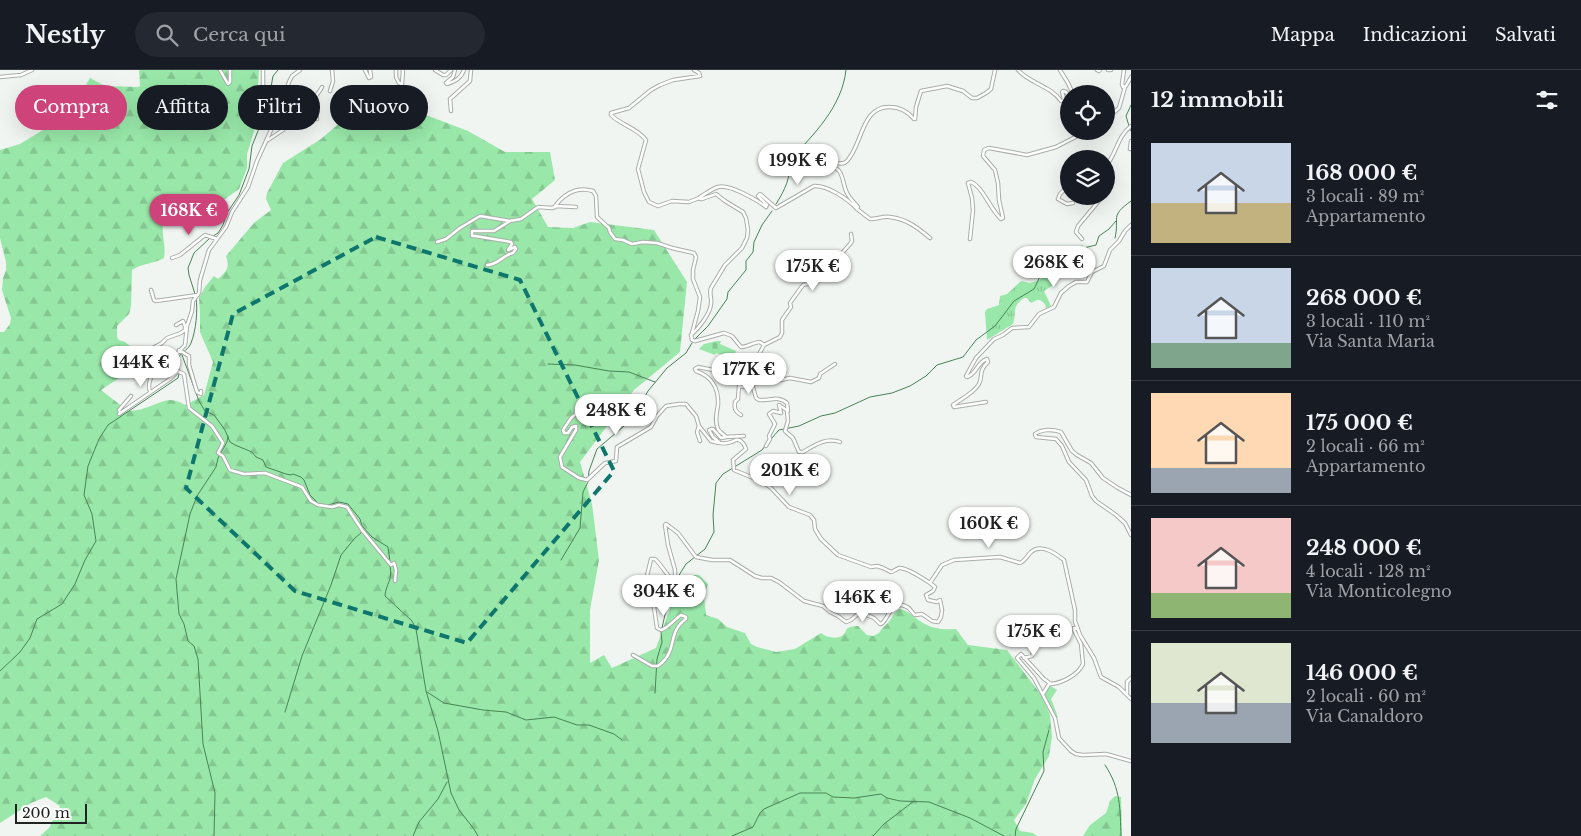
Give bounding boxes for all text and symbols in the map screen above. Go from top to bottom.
search box [135,12,485,57]
text: Nestly [25,20,105,49]
icon: search [153,21,181,49]
text: Cerca qui [193,23,286,46]
text: Mappa [1271,24,1335,46]
text: Indicazioni [1363,24,1467,46]
text: Salvati [1495,24,1556,46]
chip: Compra [15,85,127,130]
chip: Affitta [137,85,228,130]
chip: Filtri [238,85,320,130]
chip: Nuovo [330,85,428,130]
map controls [1060,85,1115,205]
button: locate [1060,85,1115,140]
icon: filters [1533,86,1561,114]
text: 12 immobili [1151,87,1284,113]
pin: 199K € [757,144,839,186]
text: 199K € [769,150,827,170]
button: layers [1060,150,1115,205]
text: 168 000 € [1306,160,1417,186]
icon: home [1191,163,1251,223]
text: 3 locali · 89 m² [1306,186,1424,206]
pin: 168K € [148,194,230,236]
text: 168K € [160,200,218,220]
text: Appartamento [1306,206,1425,226]
pin: 268K € [1013,246,1095,288]
pin: 175K € [772,250,854,292]
text: 268K € [1024,252,1084,272]
text: 175K € [786,256,840,276]
text: 268 000 € [1306,285,1422,311]
icon: home [1191,288,1251,348]
text: 3 locali · 110 m² [1306,311,1430,331]
text: Via Santa Maria [1306,331,1435,351]
pin: 144K € [100,346,182,388]
text: 144K € [112,352,170,372]
pin: 177K € [708,352,790,395]
text: 177K € [723,359,775,379]
pin: 248K € [575,394,657,436]
text: 248K € [586,400,646,420]
text: 175 000 € [1306,410,1413,436]
icon: home [1191,413,1251,473]
text: 2 locali · 66 m² [1306,436,1425,456]
pin: 201K € [749,454,831,496]
text: Appartamento [1306,456,1425,476]
text: 201K € [761,460,819,480]
pin: 160K € [948,506,1030,549]
text: 160K € [959,513,1019,533]
text: 248 000 € [1306,535,1422,561]
icon: home [1191,538,1251,598]
text: 4 locali · 128 m² [1306,561,1430,581]
pin: 304K € [623,574,705,617]
pin: 146K € [822,580,904,623]
text: 304K € [633,581,695,601]
text: Via Monticolegno [1306,581,1452,601]
text: 146K € [834,587,892,607]
pin: 175K € [993,614,1075,657]
text: 175K € [1007,621,1061,641]
text: 146 000 € [1306,660,1418,686]
icon: home [1191,663,1251,723]
text: 2 locali · 60 m² [1306,686,1426,706]
text: Via Canaldoro [1306,706,1423,726]
scale bar [15,801,88,824]
text: 200 m [22,804,70,822]

